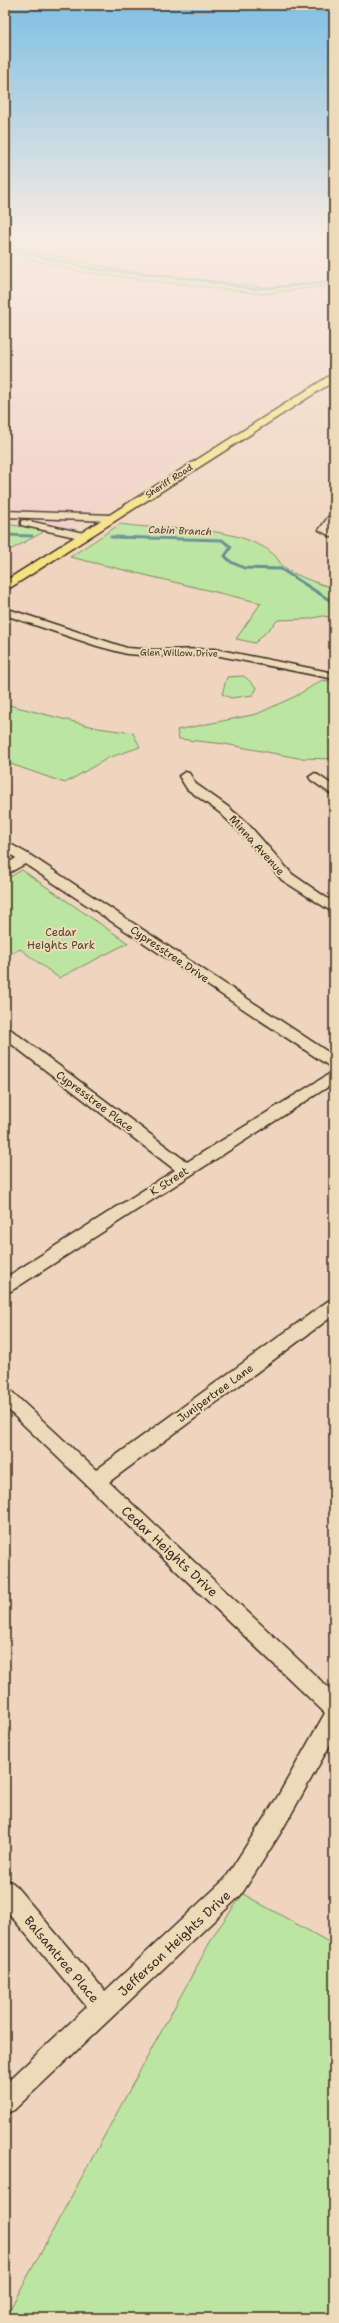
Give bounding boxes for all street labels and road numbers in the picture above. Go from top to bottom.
street label: Sheriff Road [143,461,195,501]
street label: Glen Willow Drive [140,646,218,660]
street label: Minna Avenue [226,812,288,879]
street label: Cypresstree Drive [127,922,212,986]
street label: Cypresstree Place [53,1067,136,1135]
street label: K Street [147,1163,192,1199]
street label: Junipertree Lane [174,1361,256,1426]
street label: Cedar Heights Drive [118,1502,222,1601]
street label: Jefferson Heights Drive [115,1887,234,2000]
street label: Balsamtree Place [20,1912,103,2006]

